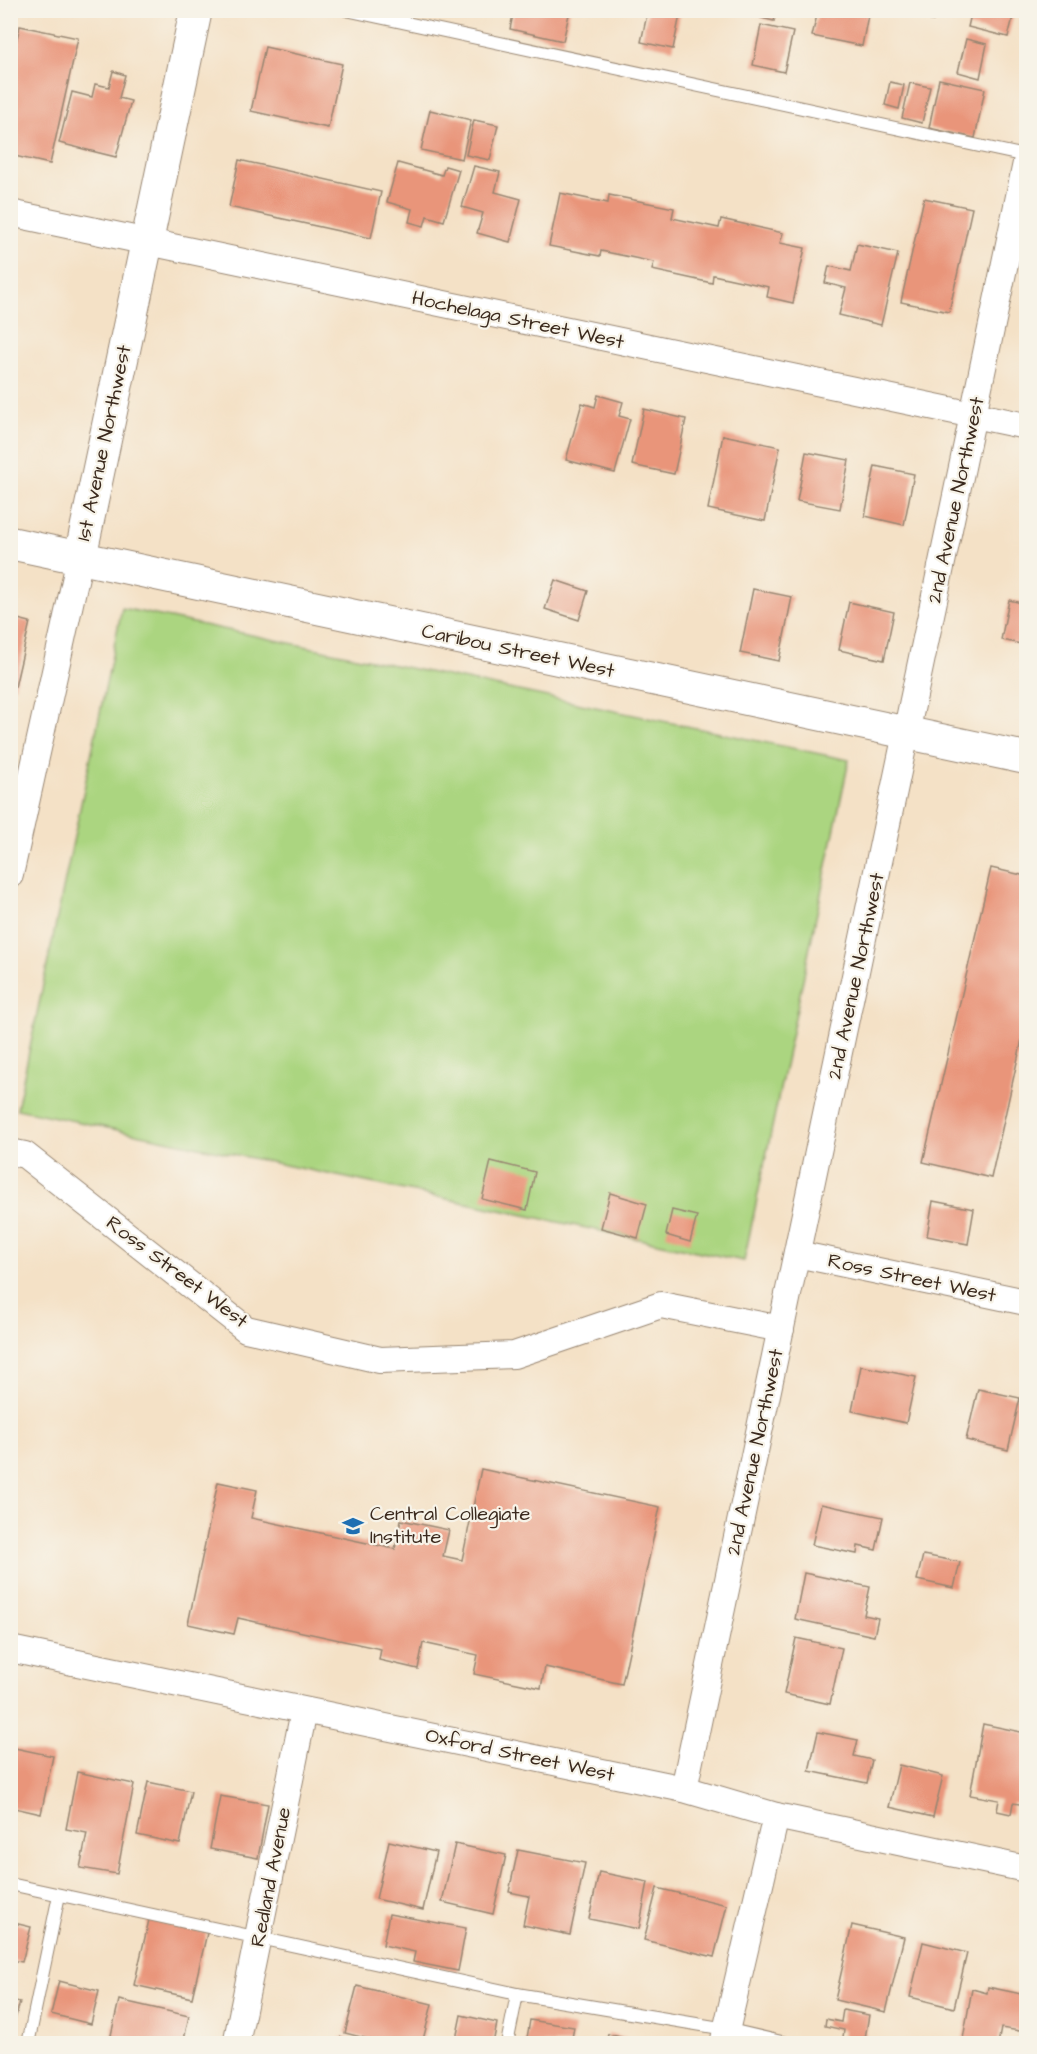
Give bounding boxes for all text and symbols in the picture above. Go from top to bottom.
street label: Hochelaga Street West [409,284,627,357]
street label: 1st Avenue Northwest [70,342,138,544]
street label: 2nd Avenue Northwest [920,394,992,606]
street label: Caribou Street West [419,617,617,685]
street label: 2nd Avenue Northwest [820,870,892,1082]
street label: Ross Street West [100,1209,254,1335]
street label: Ross Street West [825,1247,999,1309]
street label: 2nd Avenue Northwest [719,1346,791,1558]
place label: Central Collegiate Institute [370,1500,531,1551]
school or university icon: Central Collegiate Institute [341,1514,365,1538]
street label: Oxford Street West [423,1721,617,1789]
street label: Redland Avenue [244,1805,298,1949]

